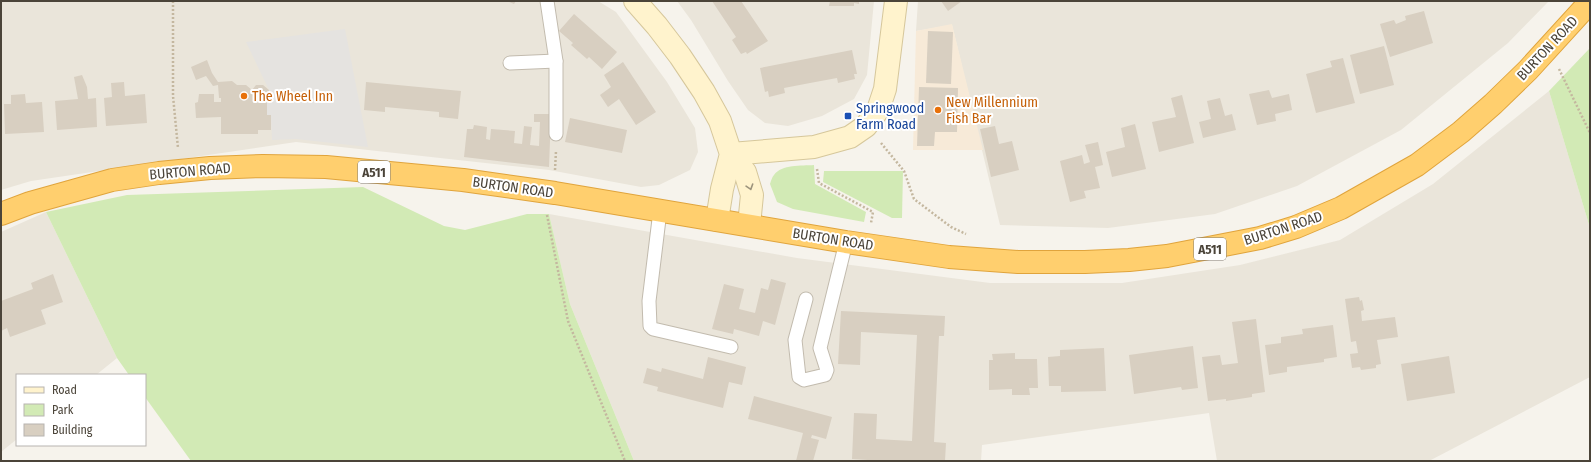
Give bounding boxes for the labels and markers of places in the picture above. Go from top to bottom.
place label: The Wheel Inn [252,88,333,105]
marker: The Wheel Inn [239,91,249,101]
place label: New Millennium Fish Bar [946,94,1038,127]
place label: Springwood Farm Road [856,100,924,133]
marker: New Millennium Fish Bar [933,105,943,115]
marker: Springwood Farm Road [843,111,853,121]

